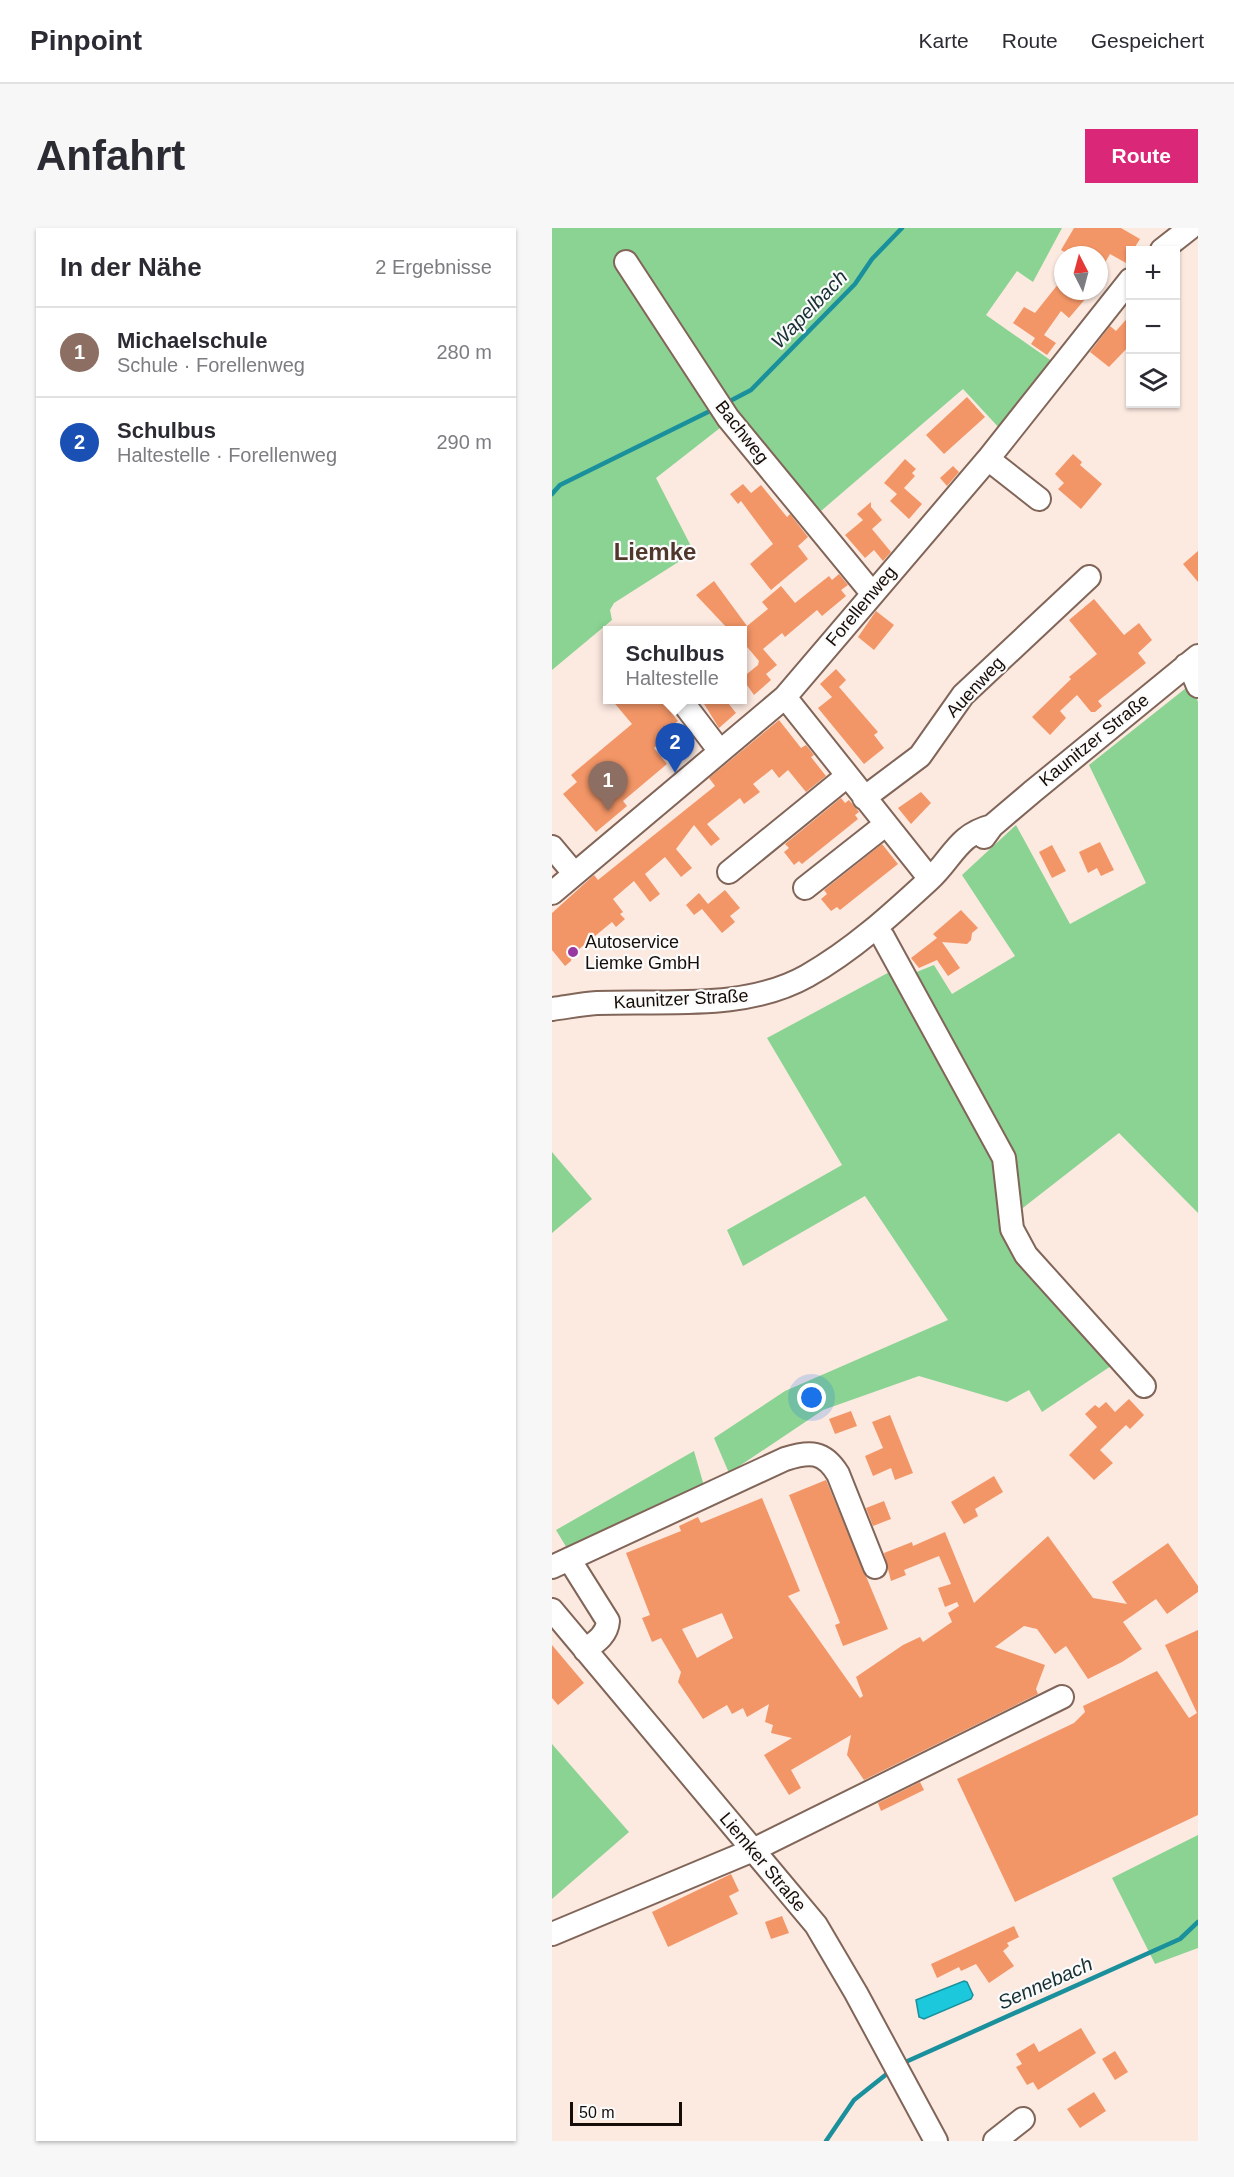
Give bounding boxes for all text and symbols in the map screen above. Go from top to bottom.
text: Pinpoint [30,25,142,56]
text: Karte [919,29,969,52]
text: Route [1002,29,1058,52]
text: Gespeichert [1091,29,1204,52]
button: Route [1085,129,1198,183]
text: Anfahrt [36,132,185,179]
north arrow [1054,246,1108,300]
map controls [1126,246,1180,408]
button: + [1126,246,1180,300]
text: In der Nähe [60,252,202,282]
text: 2 Ergebnisse [375,256,492,278]
water label: Wapelbach [766,265,852,353]
button: − [1126,300,1180,354]
text: Michaelschule [117,328,267,353]
text: 1 [74,341,85,363]
text: 280 m [436,341,492,363]
text: Schule · Forellenweg [117,354,305,376]
button: layers [1126,354,1180,408]
street label: Bachweg [711,397,773,467]
text: Schulbus [117,418,216,443]
text: 2 [74,431,85,453]
text: 290 m [436,431,492,453]
text: Haltestelle · Forellenweg [117,444,337,466]
district label: Liemke [614,538,696,565]
street label: Forellenweg [822,562,900,650]
popup [603,626,747,704]
text: Schulbus [625,641,725,666]
street label: Auenweg [942,653,1008,721]
text: Haltestelle [625,667,719,689]
street label: Kaunitzer Straße [1035,690,1153,790]
pin: 2 [656,724,694,773]
pin: 1 [588,762,628,811]
place label: Autoservice Liemke GmbH [585,932,700,973]
marker: Autoservice Liemke GmbH [566,945,580,959]
street label: Kaunitzer Straße [613,985,749,1013]
your location [797,1383,826,1412]
street label: Liemker Straße [716,1808,810,1916]
water label: Sennebach [994,1952,1096,2014]
scale bar [570,2099,682,2126]
text: 50 m [579,2104,615,2121]

